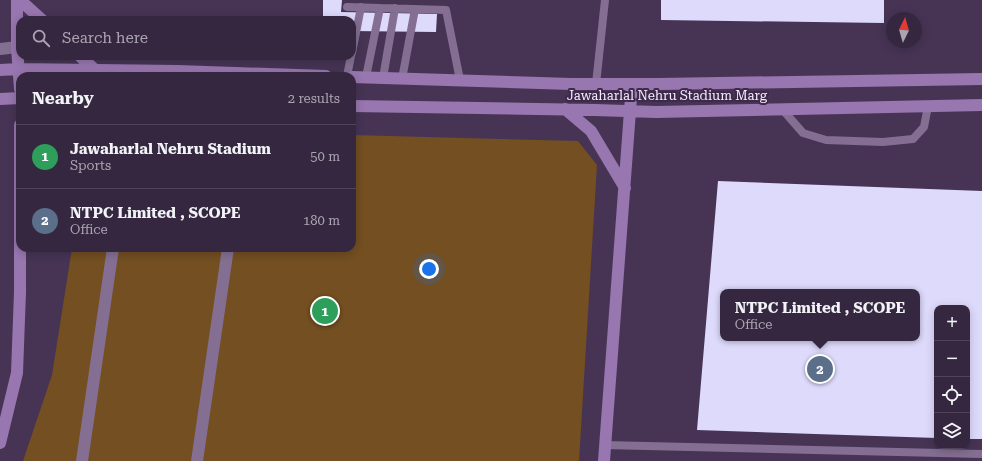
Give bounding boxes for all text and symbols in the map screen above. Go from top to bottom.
north arrow [886,12,922,48]
search box [16,16,356,60]
icon: search [30,27,52,49]
text: Search here [62,29,148,47]
text: Nearby [32,88,94,108]
street label: Jawaharlal Nehru Stadium Marg [567,88,768,103]
text: 2 results [288,91,340,106]
text: Jawaharlal Nehru Stadium [70,140,271,158]
text: 1 [41,149,49,164]
text: 50 m [310,149,340,164]
text: Sports [70,158,111,173]
text: NTPC Limited , SCOPE [70,204,241,222]
text: 2 [41,213,49,228]
text: 180 m [303,213,340,228]
text: Office [70,222,108,237]
your location [419,259,439,279]
popup [720,289,920,341]
pin: 1 [312,296,338,326]
text: NTPC Limited , SCOPE [735,299,905,317]
map controls [934,305,970,449]
button: + [934,305,970,341]
text: Office [735,317,772,332]
button: − [934,341,970,377]
pin: 2 [807,354,833,384]
button: locate [934,377,970,413]
button: layers [934,413,970,449]

